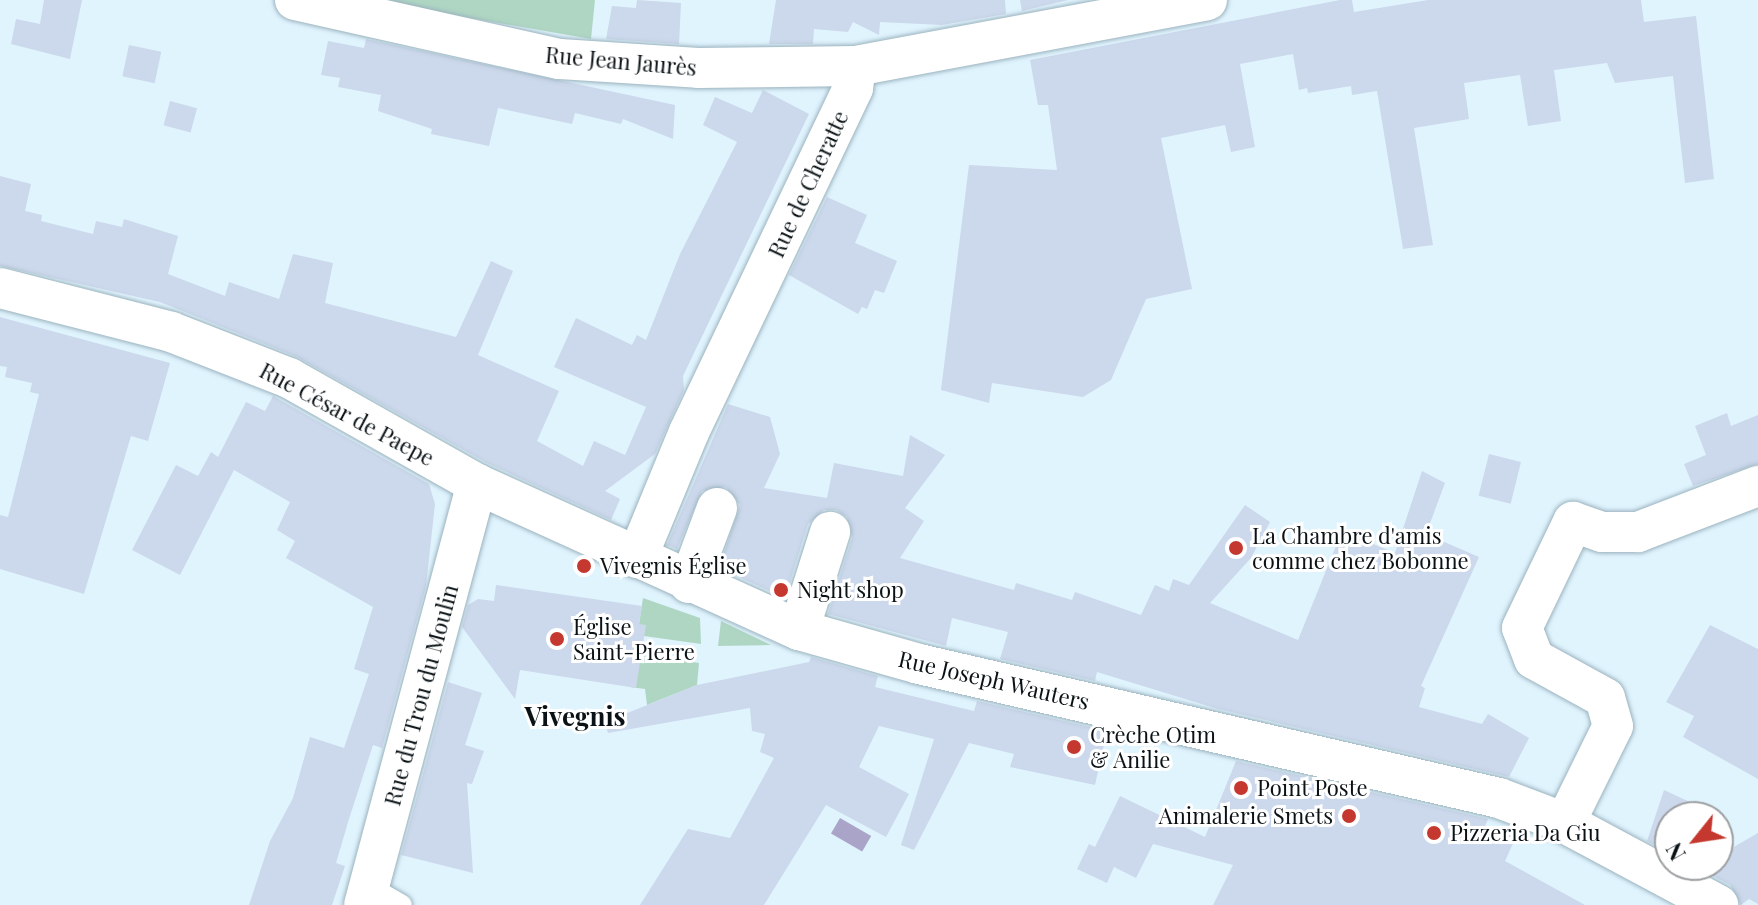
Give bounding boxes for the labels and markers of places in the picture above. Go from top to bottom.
place label: La Chambre d'amis comme chez Bobonne [1252,522,1469,574]
marker: La Chambre d'amis comme chez Bobonne [1227,539,1245,557]
place label: Vivegnis Église [600,553,747,579]
marker: Vivegnis Église [575,557,593,575]
place label: Night shop [797,577,904,603]
marker: Night shop [772,581,790,599]
place label: Église Saint-Pierre [573,613,695,664]
marker: Église Saint-Pierre [548,630,566,648]
place label: Crèche Otim & Anilie [1090,721,1216,772]
marker: Crèche Otim & Anilie [1065,738,1083,756]
place label: Point Poste [1257,775,1368,801]
marker: Point Poste [1232,779,1250,797]
place label: Animalerie Smets [1159,803,1333,829]
marker: Animalerie Smets [1340,807,1358,825]
place label: Pizzeria Da Giu [1450,820,1601,846]
marker: Pizzeria Da Giu [1425,824,1443,842]

